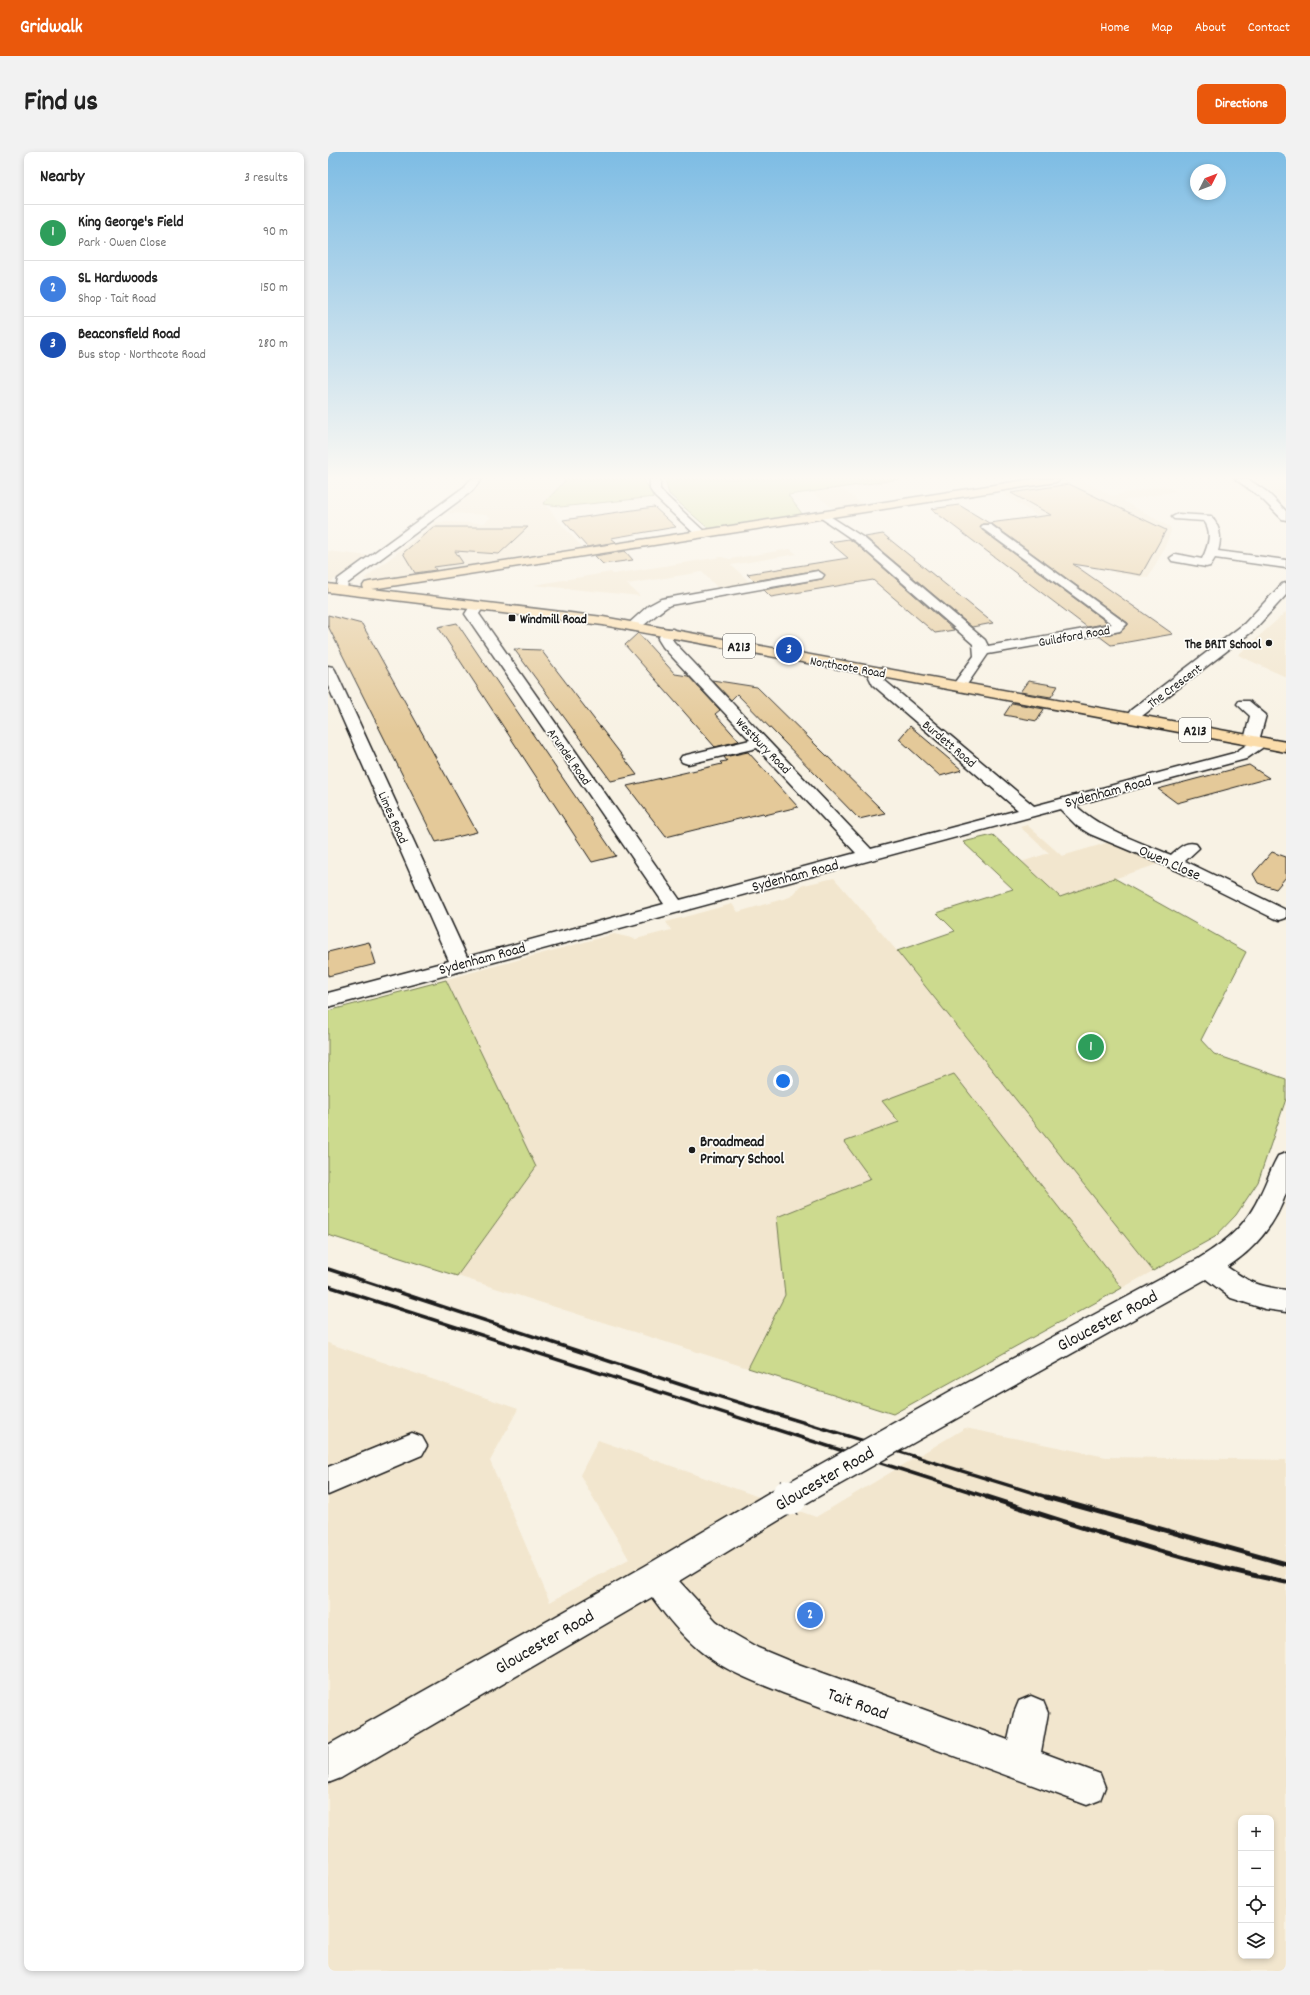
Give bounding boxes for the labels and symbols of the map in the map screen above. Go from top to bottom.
north arrow [1190,164,1226,200]
place label: Windmill Road [520,611,587,630]
marker: Windmill Road [507,613,517,623]
street label: Guildford Road [1037,622,1112,653]
road number: A213 [723,634,755,658]
pin: 3 [776,635,802,665]
place label: The BRIT School [1185,636,1262,655]
marker: The BRIT School [1264,638,1274,648]
street label: Northcote Road [808,652,887,684]
street label: The Crescent [1144,660,1207,714]
street label: Westbury Road [730,714,794,779]
street label: Burdett Road [917,717,980,773]
road number: A213 [1179,718,1211,742]
street label: Arundel Road [541,725,595,790]
street label: Sydenham Road [1063,771,1154,815]
street label: Limes Road [372,789,412,847]
street label: Owen Close [1135,840,1204,887]
street label: Sydenham Road [750,855,841,899]
street label: Sydenham Road [437,938,528,982]
pin: 1 [1078,1032,1104,1062]
your location [773,1071,793,1091]
place label: Broadmead Primary School [700,1132,784,1171]
marker: Broadmead Primary School [687,1145,697,1155]
street label: Gloucester Road [1053,1285,1163,1359]
street label: Gloucester Road [771,1442,880,1519]
pin: 2 [797,1600,823,1630]
street label: Gloucester Road [491,1605,600,1682]
street label: Tait Road [823,1683,891,1728]

